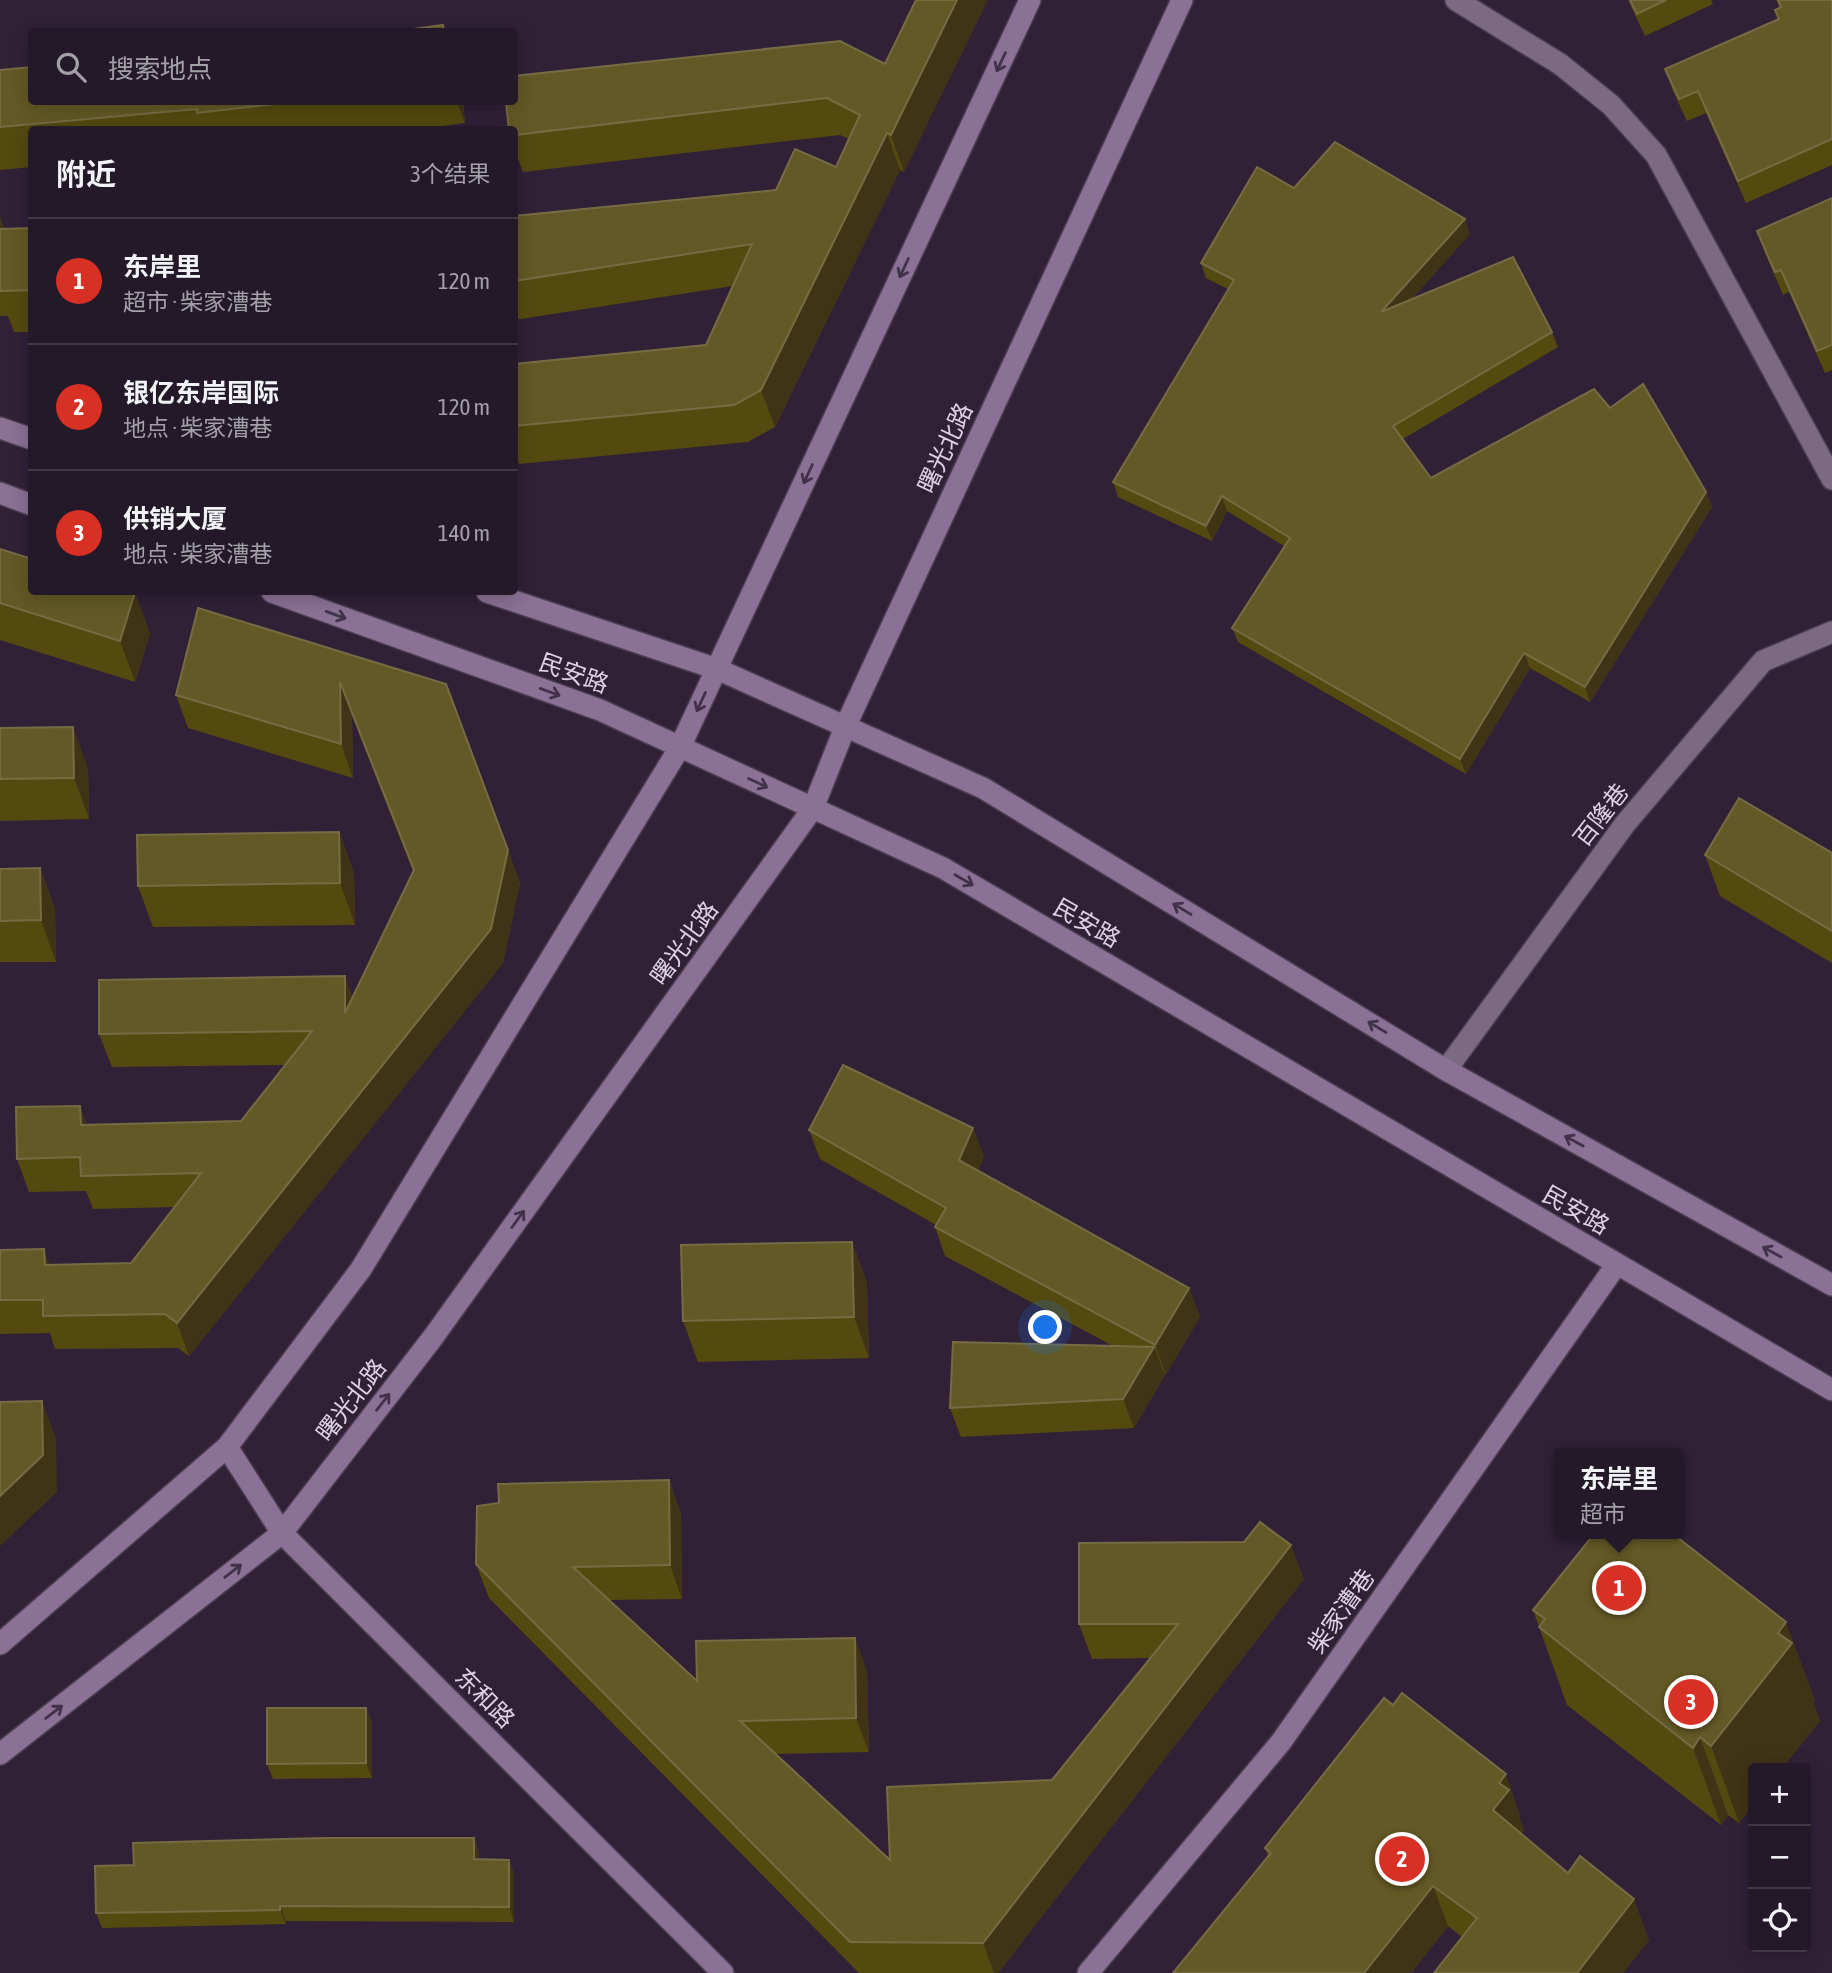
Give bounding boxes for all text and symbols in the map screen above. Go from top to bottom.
search box [28,28,518,105]
icon: search [52,48,90,86]
one-way arrow [994,51,1007,72]
text: 搜索地点 [108,54,212,84]
text: 附近 [56,157,116,191]
text: 3个结果 [410,161,490,187]
text: 东岸里 [123,252,201,282]
one-way arrow [897,257,911,278]
text: 1 [74,268,84,294]
text: 120 m [438,268,490,294]
text: 超市 · 柴家漕巷 [123,289,272,315]
text: 银亿东岸国际 [123,378,279,408]
text: 2 [74,394,84,420]
text: 120 m [438,394,490,420]
street label: 曙光北路 [912,399,978,497]
text: 地点 · 柴家漕巷 [123,415,272,441]
one-way arrow [801,463,814,484]
text: 供销大厦 [123,504,227,534]
text: 3 [74,520,84,546]
text: 140 m [438,520,490,546]
text: 地点 · 柴家漕巷 [123,541,272,567]
one-way arrow [325,610,347,622]
street label: 民安路 [536,648,612,698]
one-way arrow [538,687,560,699]
one-way arrow [694,691,707,712]
one-way arrow [747,777,769,790]
street label: 百隆巷 [1568,778,1634,852]
one-way arrow [953,874,973,888]
street label: 民安路 [1049,893,1125,953]
street label: 曙光北路 [645,896,723,990]
one-way arrow [1173,902,1193,916]
one-way arrow [1367,1020,1387,1034]
one-way arrow [1564,1134,1584,1148]
street label: 民安路 [1538,1180,1614,1240]
one-way arrow [511,1210,525,1229]
one-way arrow [1763,1245,1783,1259]
your location [1028,1310,1062,1344]
street label: 曙光北路 [311,1354,391,1446]
one-way arrow [375,1394,390,1412]
popup [1554,1448,1684,1539]
text: 东岸里 [1580,1464,1658,1494]
text: 超市 [1580,1501,1626,1527]
pin: 1 [1596,1562,1642,1614]
one-way arrow [223,1564,241,1579]
street label: 柴家漕巷 [1302,1564,1380,1658]
street label: 东和路 [450,1663,520,1733]
pin: 3 [1668,1676,1714,1728]
one-way arrow [44,1704,62,1719]
map controls [1748,1763,1811,1952]
button: + [1748,1763,1811,1826]
button: − [1748,1826,1811,1889]
pin: 2 [1379,1833,1425,1885]
button: locate [1748,1889,1811,1952]

